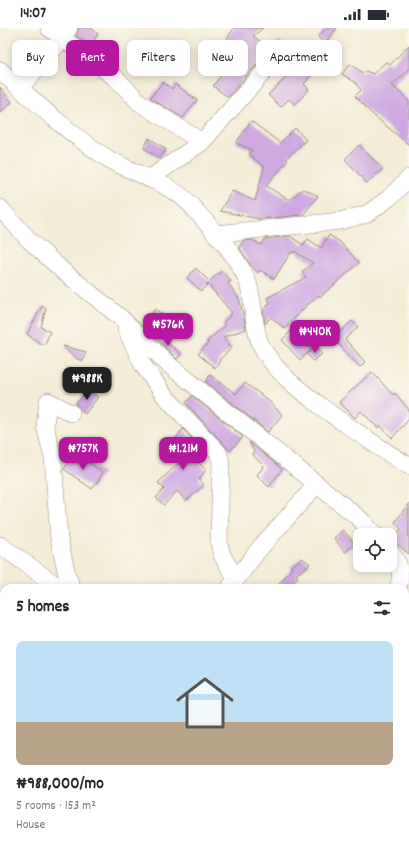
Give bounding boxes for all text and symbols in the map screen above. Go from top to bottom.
text: 14:07 [20,3,46,25]
chip: Buy [12,40,58,76]
chip: Rent [66,40,119,76]
chip: Filters [127,40,190,76]
chip: New [198,40,248,76]
chip: Apartment [256,40,342,76]
pin: ₦576K [140,313,196,347]
text: ₦576K [152,316,184,335]
pin: ₦440K [287,320,343,354]
text: ₦440K [299,323,331,342]
pin: ₦988K [59,367,115,401]
text: ₦988K [72,370,102,389]
pin: ₦757K [55,437,111,471]
pin: ₦1.21M [150,437,216,471]
text: ₦757K [68,440,98,459]
text: ₦1.21M [168,440,198,459]
map controls [353,528,397,572]
button: locate [353,528,397,572]
text: 5 homes [16,596,69,620]
icon: filters [371,597,393,619]
icon: home [169,667,241,739]
text: ₦988,000/mo [16,773,104,797]
text: 5 rooms · 153 m² [16,797,96,816]
text: House [16,816,45,835]

